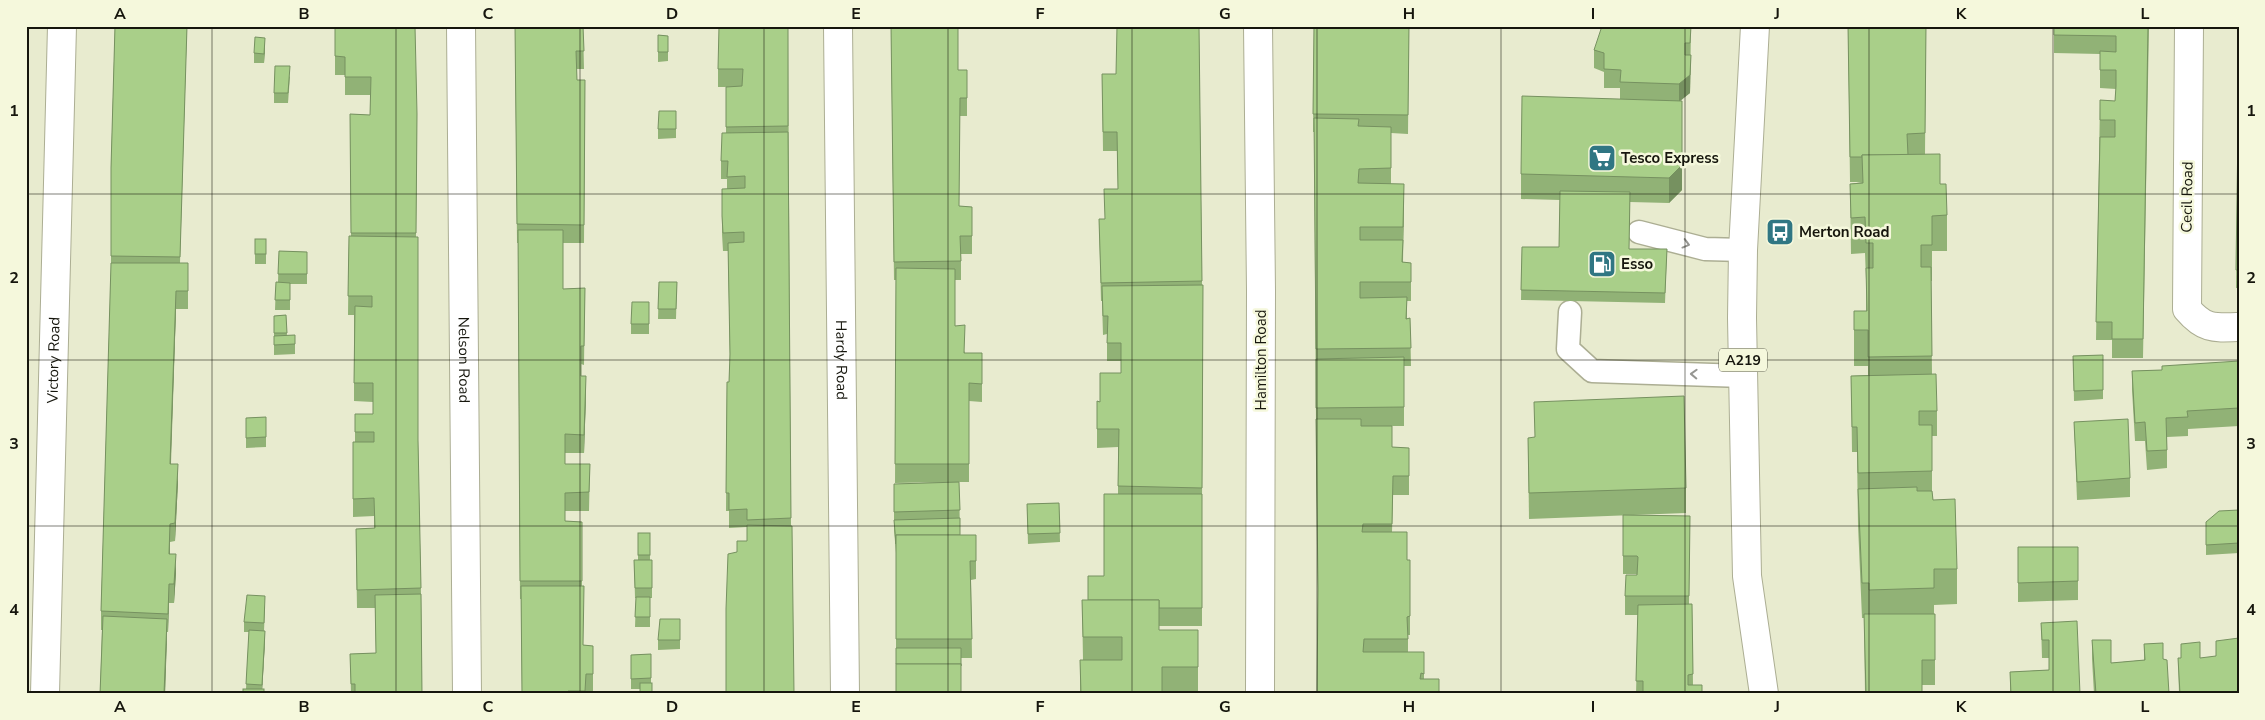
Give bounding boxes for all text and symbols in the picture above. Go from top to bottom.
text: A [114,3,126,25]
text: B [298,3,310,25]
text: C [483,3,494,25]
text: D [666,3,678,25]
text: E [851,3,861,25]
text: F [1036,3,1045,25]
text: G [1219,3,1231,25]
text: H [1403,3,1415,25]
text: I [1591,3,1595,25]
text: J [1773,3,1780,25]
text: K [1956,3,1968,25]
text: L [2141,3,2150,25]
text: 1 [9,100,19,122]
text: 1 [2246,100,2256,122]
supermarket icon: Tesco Express [1587,143,1617,173]
place label: Tesco Express [1621,148,1719,168]
street label: Cecil Road [2176,161,2198,233]
bus stop icon: Merton Road [1765,217,1795,247]
place label: Merton Road [1799,222,1890,242]
one-way arrow [1682,238,1691,249]
fuel station icon: Esso [1587,249,1617,279]
place label: Esso [1621,254,1654,274]
text: 2 [9,267,19,289]
text: 2 [2246,267,2256,289]
street label: Hamilton Road [1251,310,1271,410]
street label: Victory Road [42,317,65,405]
street label: Nelson Road [454,317,474,403]
street label: Hardy Road [831,320,852,400]
road number: A219 [1719,348,1767,372]
one-way arrow [1690,369,1698,379]
text: 3 [9,433,19,455]
text: 3 [2246,433,2256,455]
text: 4 [9,599,19,621]
text: 4 [2246,599,2256,621]
text: A [114,696,126,718]
text: B [298,696,310,718]
text: C [483,696,494,718]
text: D [666,696,678,718]
text: E [851,696,861,718]
text: F [1036,696,1045,718]
text: G [1219,696,1231,718]
text: H [1403,696,1415,718]
text: I [1591,696,1595,718]
text: J [1773,696,1780,718]
text: K [1956,696,1968,718]
text: L [2141,696,2150,718]

